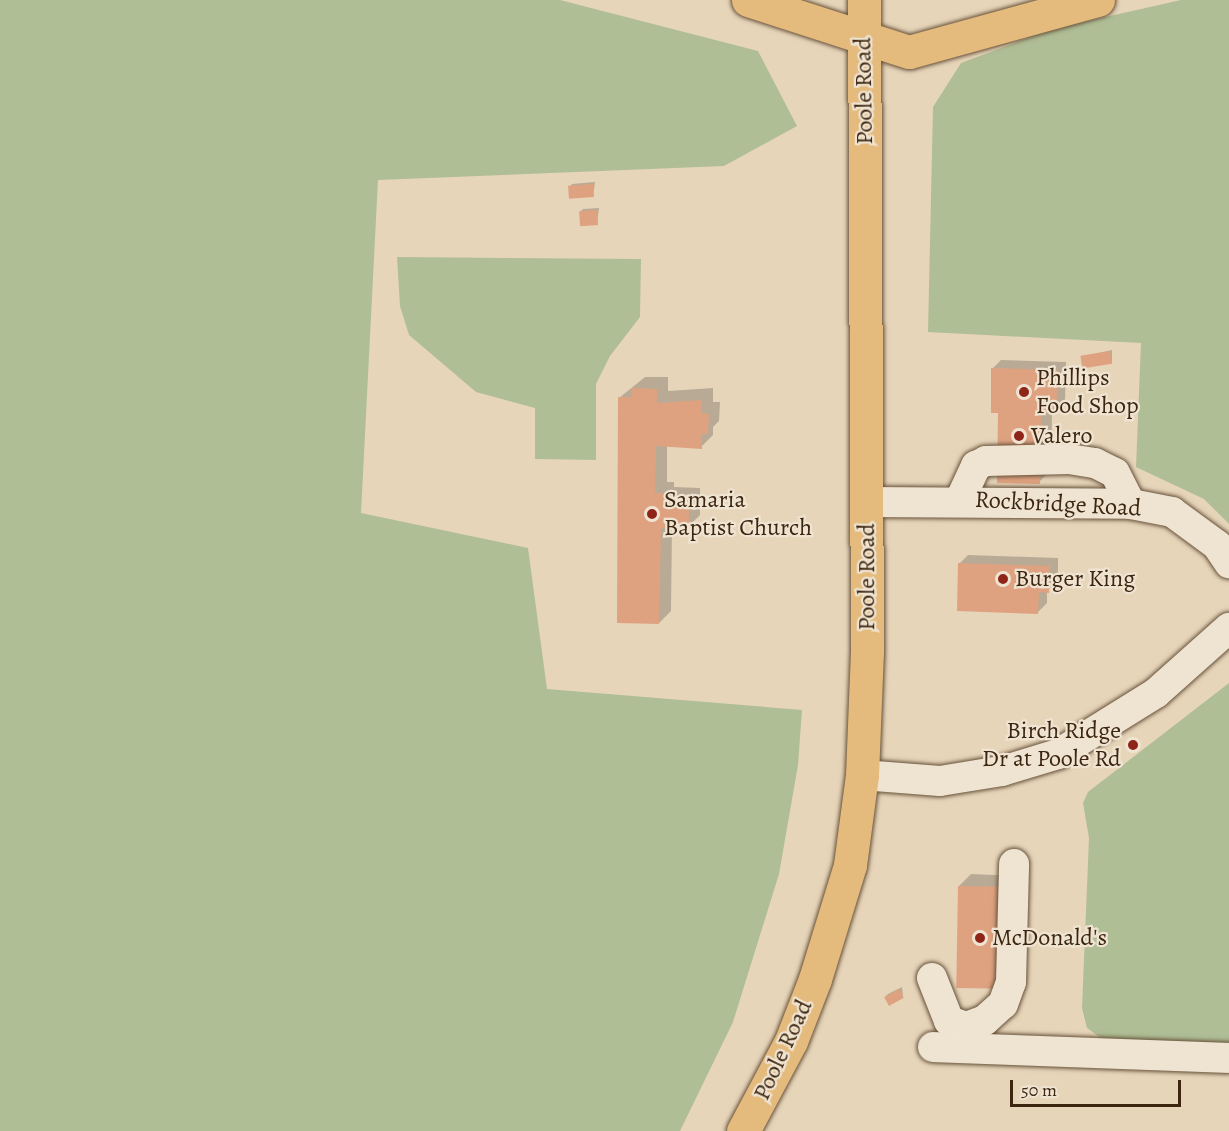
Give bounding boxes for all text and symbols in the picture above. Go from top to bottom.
street label: Poole Road [849,37,879,145]
place label: Phillips Food Shop [1036,364,1139,420]
marker: Phillips Food Shop [1017,385,1031,399]
place label: Valero [1031,422,1092,450]
marker: Valero [1012,429,1026,443]
street label: Rockbridge Road [974,485,1142,523]
place label: Samaria Baptist Church [664,486,812,542]
marker: Samaria Baptist Church [645,507,659,521]
street label: Poole Road [853,523,881,631]
place label: Burger King [1015,565,1135,593]
marker: Burger King [996,572,1010,586]
place label: Birch Ridge Dr at Poole Rd [982,717,1121,773]
marker: Birch Ridge Dr at Poole Rd [1126,738,1140,752]
place label: McDonald's [992,924,1107,952]
marker: McDonald's [973,931,987,945]
street label: Poole Road [747,995,819,1105]
scale bar [1013,1068,1184,1106]
text: 50 m [1021,1078,1057,1102]

